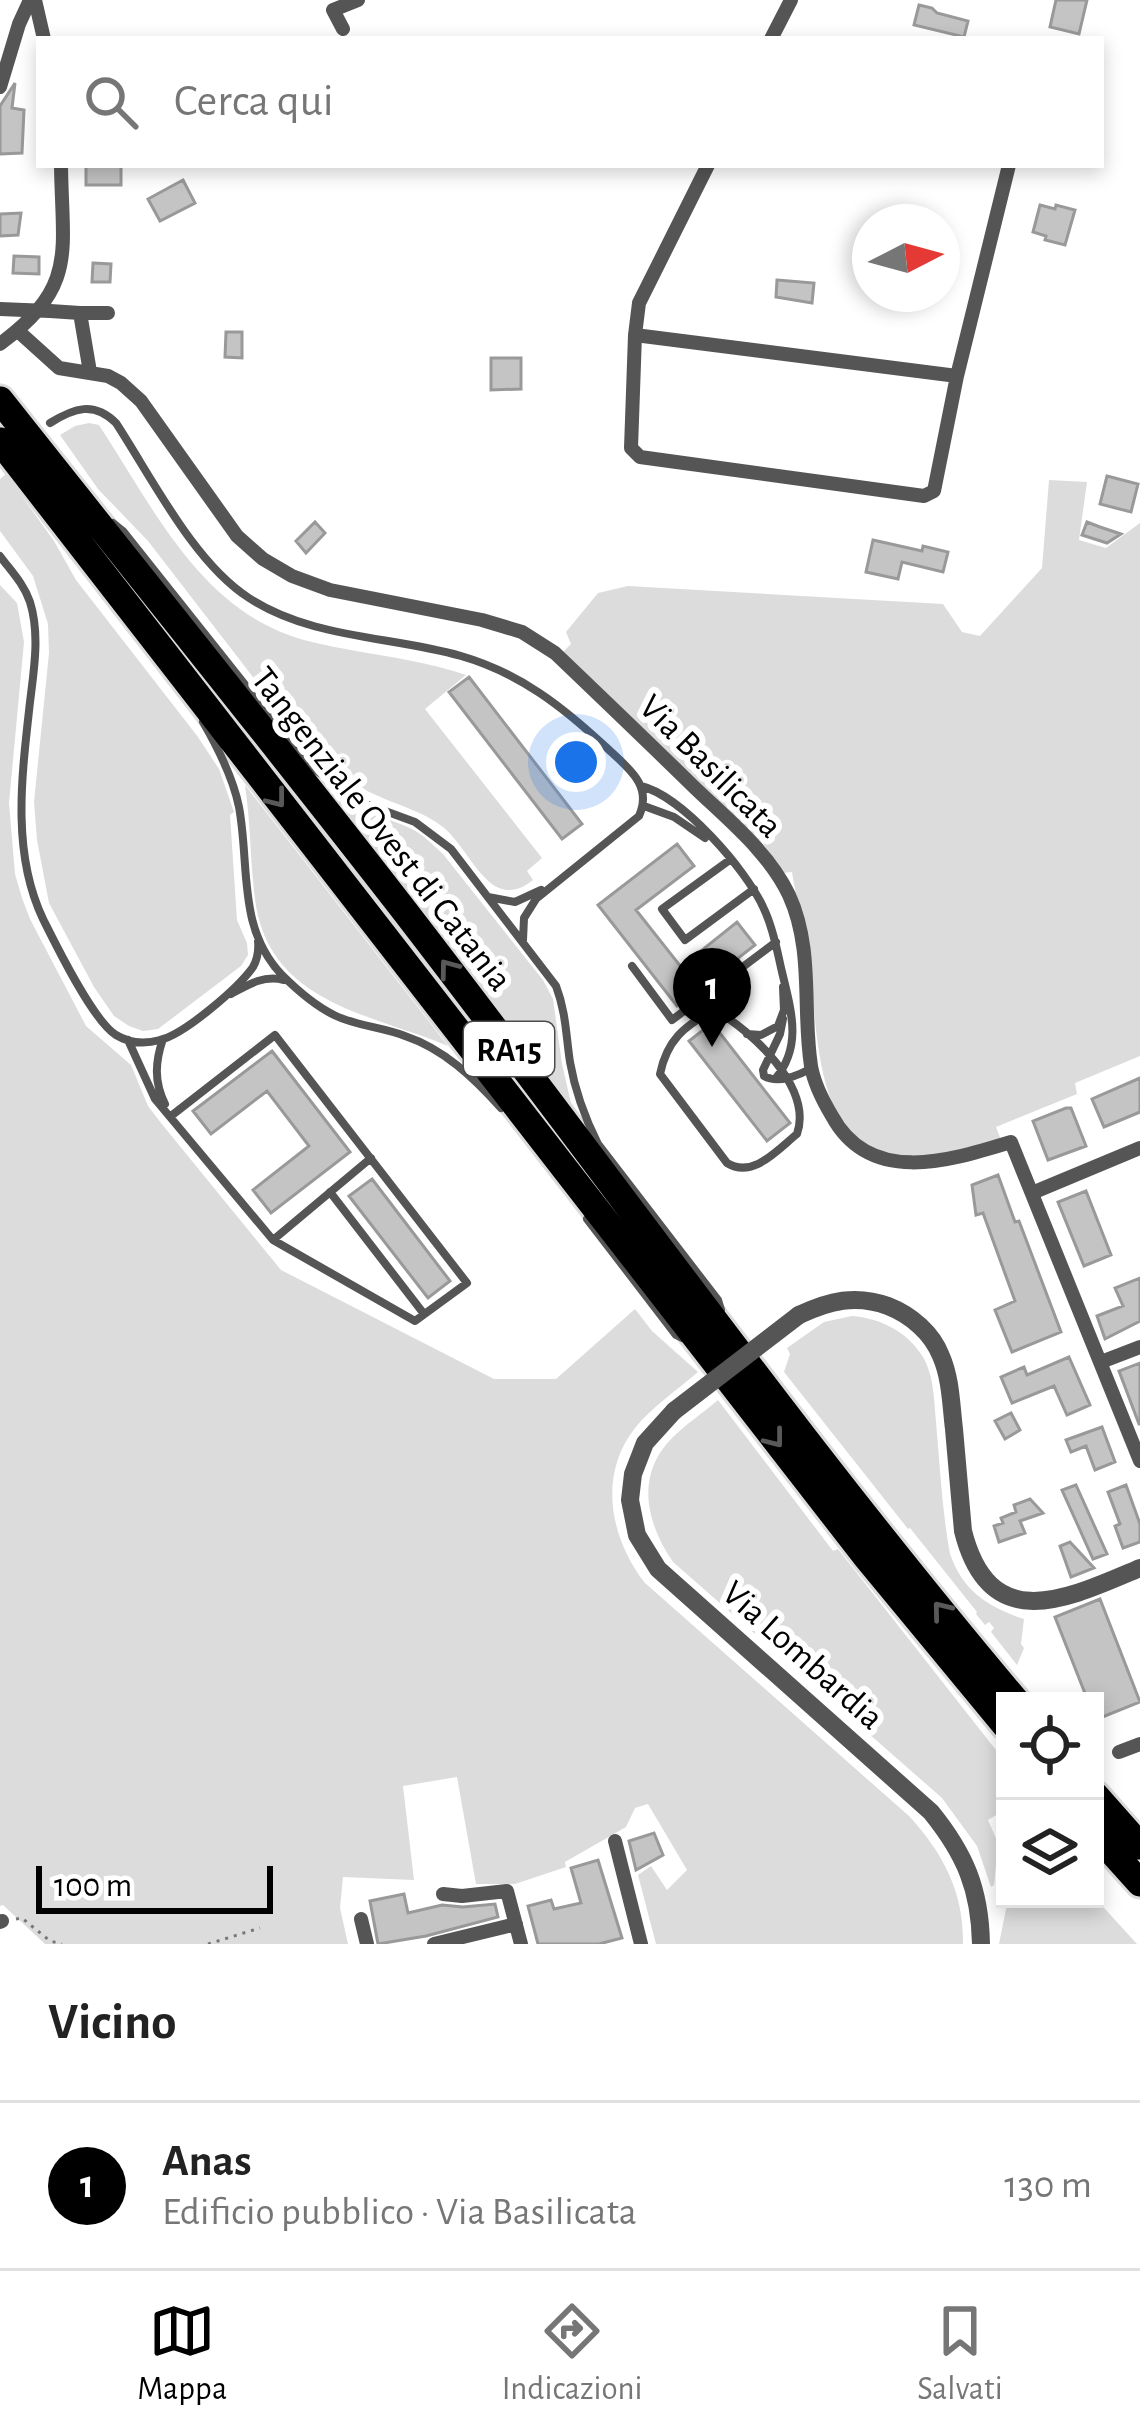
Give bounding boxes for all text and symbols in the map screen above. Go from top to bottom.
search box [36,36,1104,168]
icon: search [78,69,144,135]
text: Cerca qui [174,79,334,124]
north arrow [852,204,960,312]
street label: Tangenziale Ovest di Catania [244,661,519,998]
street label: Via Basilicata [632,688,789,845]
your location [546,732,606,792]
one-way arrow [263,786,284,808]
pin: 1 [673,948,751,1047]
one-way arrow [441,960,462,982]
road number: RA15 [464,1022,554,1076]
one-way arrow [761,1425,782,1447]
street label: Via Lombardia [715,1574,890,1737]
one-way arrow [934,1602,956,1624]
map controls [996,1692,1104,1908]
button: locate [996,1692,1104,1800]
button: layers [996,1800,1104,1908]
scale bar [36,1860,273,1913]
text: 100 m [54,1870,132,1903]
text: Vicino [48,1997,176,2048]
text: Anas [162,2139,251,2184]
text: 1 [80,2166,94,2205]
text: 130 m [1004,2166,1092,2205]
text: Edificio pubblico · Via Basilicata [162,2193,637,2232]
tab: Mappa [137,2298,227,2410]
tab: Indicazioni [502,2298,643,2410]
tab: Salvati [917,2298,1003,2410]

